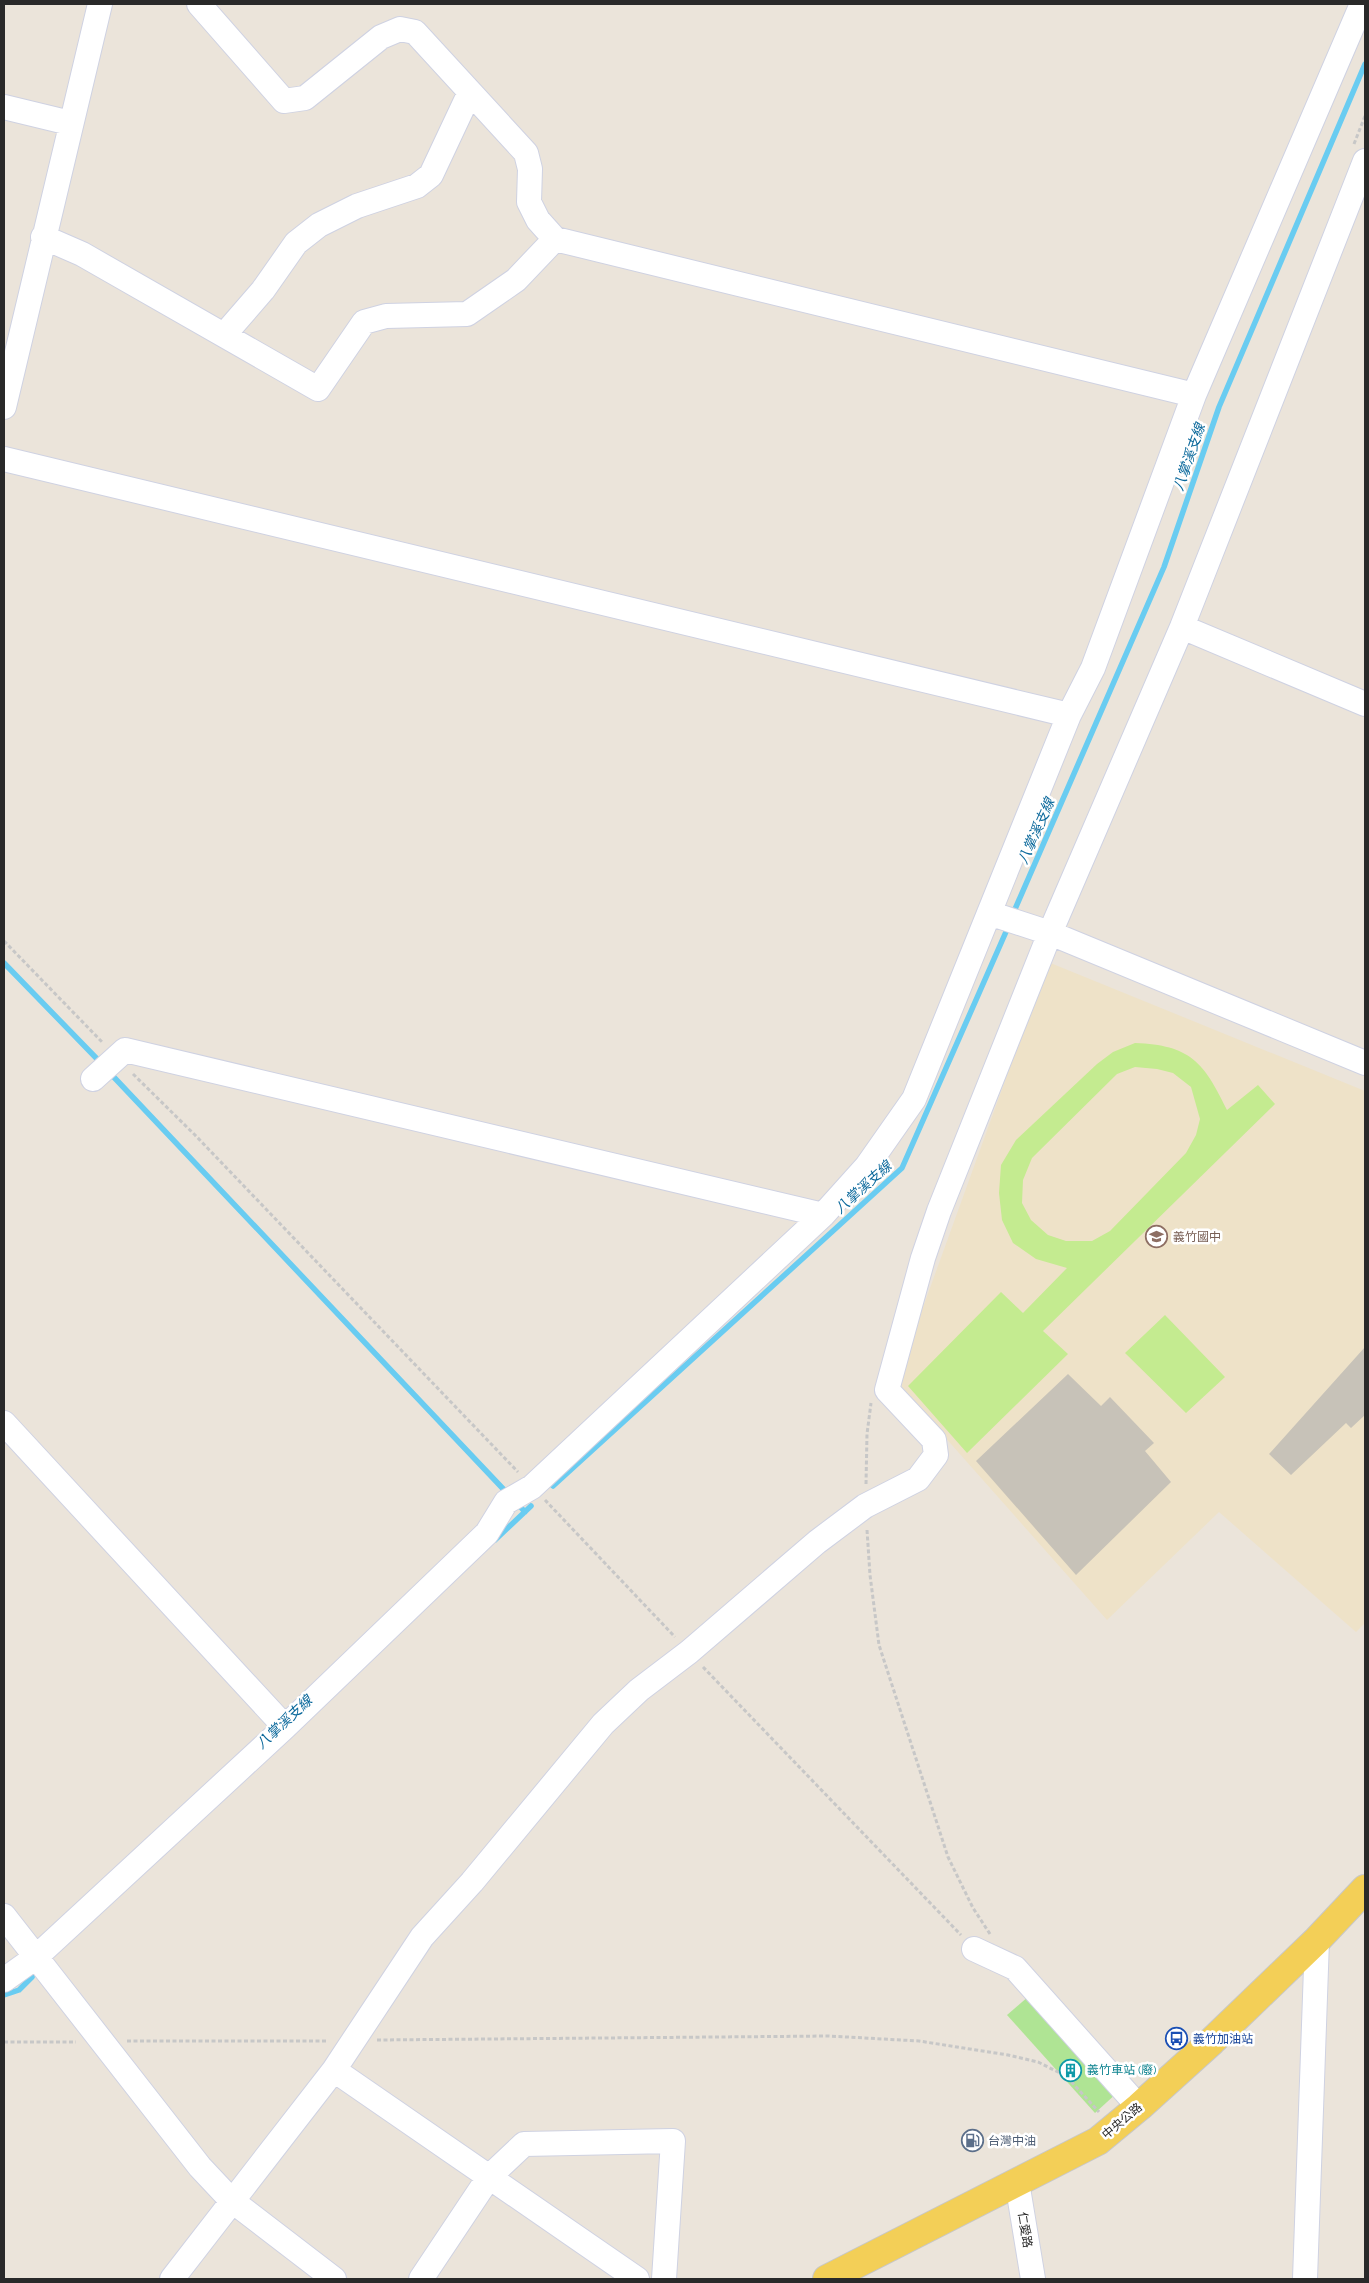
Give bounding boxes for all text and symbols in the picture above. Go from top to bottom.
water label: 八掌溪支線 [1170,419,1209,493]
water label: 八掌溪支線 [1014,794,1058,866]
water label: 八掌溪支線 [832,1156,896,1216]
school or university icon: 義竹國中 [1145,1225,1169,1249]
place label: 義竹國中 [1173,1230,1221,1244]
water label: 八掌溪支線 [253,1691,317,1752]
bus stop icon: 義竹加油站 [1165,2027,1189,2051]
place label: 義竹加油站 [1193,2032,1253,2046]
building icon: 義竹車站 (廢) [1059,2058,1083,2082]
place label: 義竹車站 (廢) [1087,2063,1157,2077]
street label: 中央公路 [1099,2100,1145,2142]
fuel station icon: 台灣中油 [960,2129,984,2153]
place label: 台灣中油 [988,2134,1036,2148]
street label: 仁愛路 [1015,2211,1035,2249]

